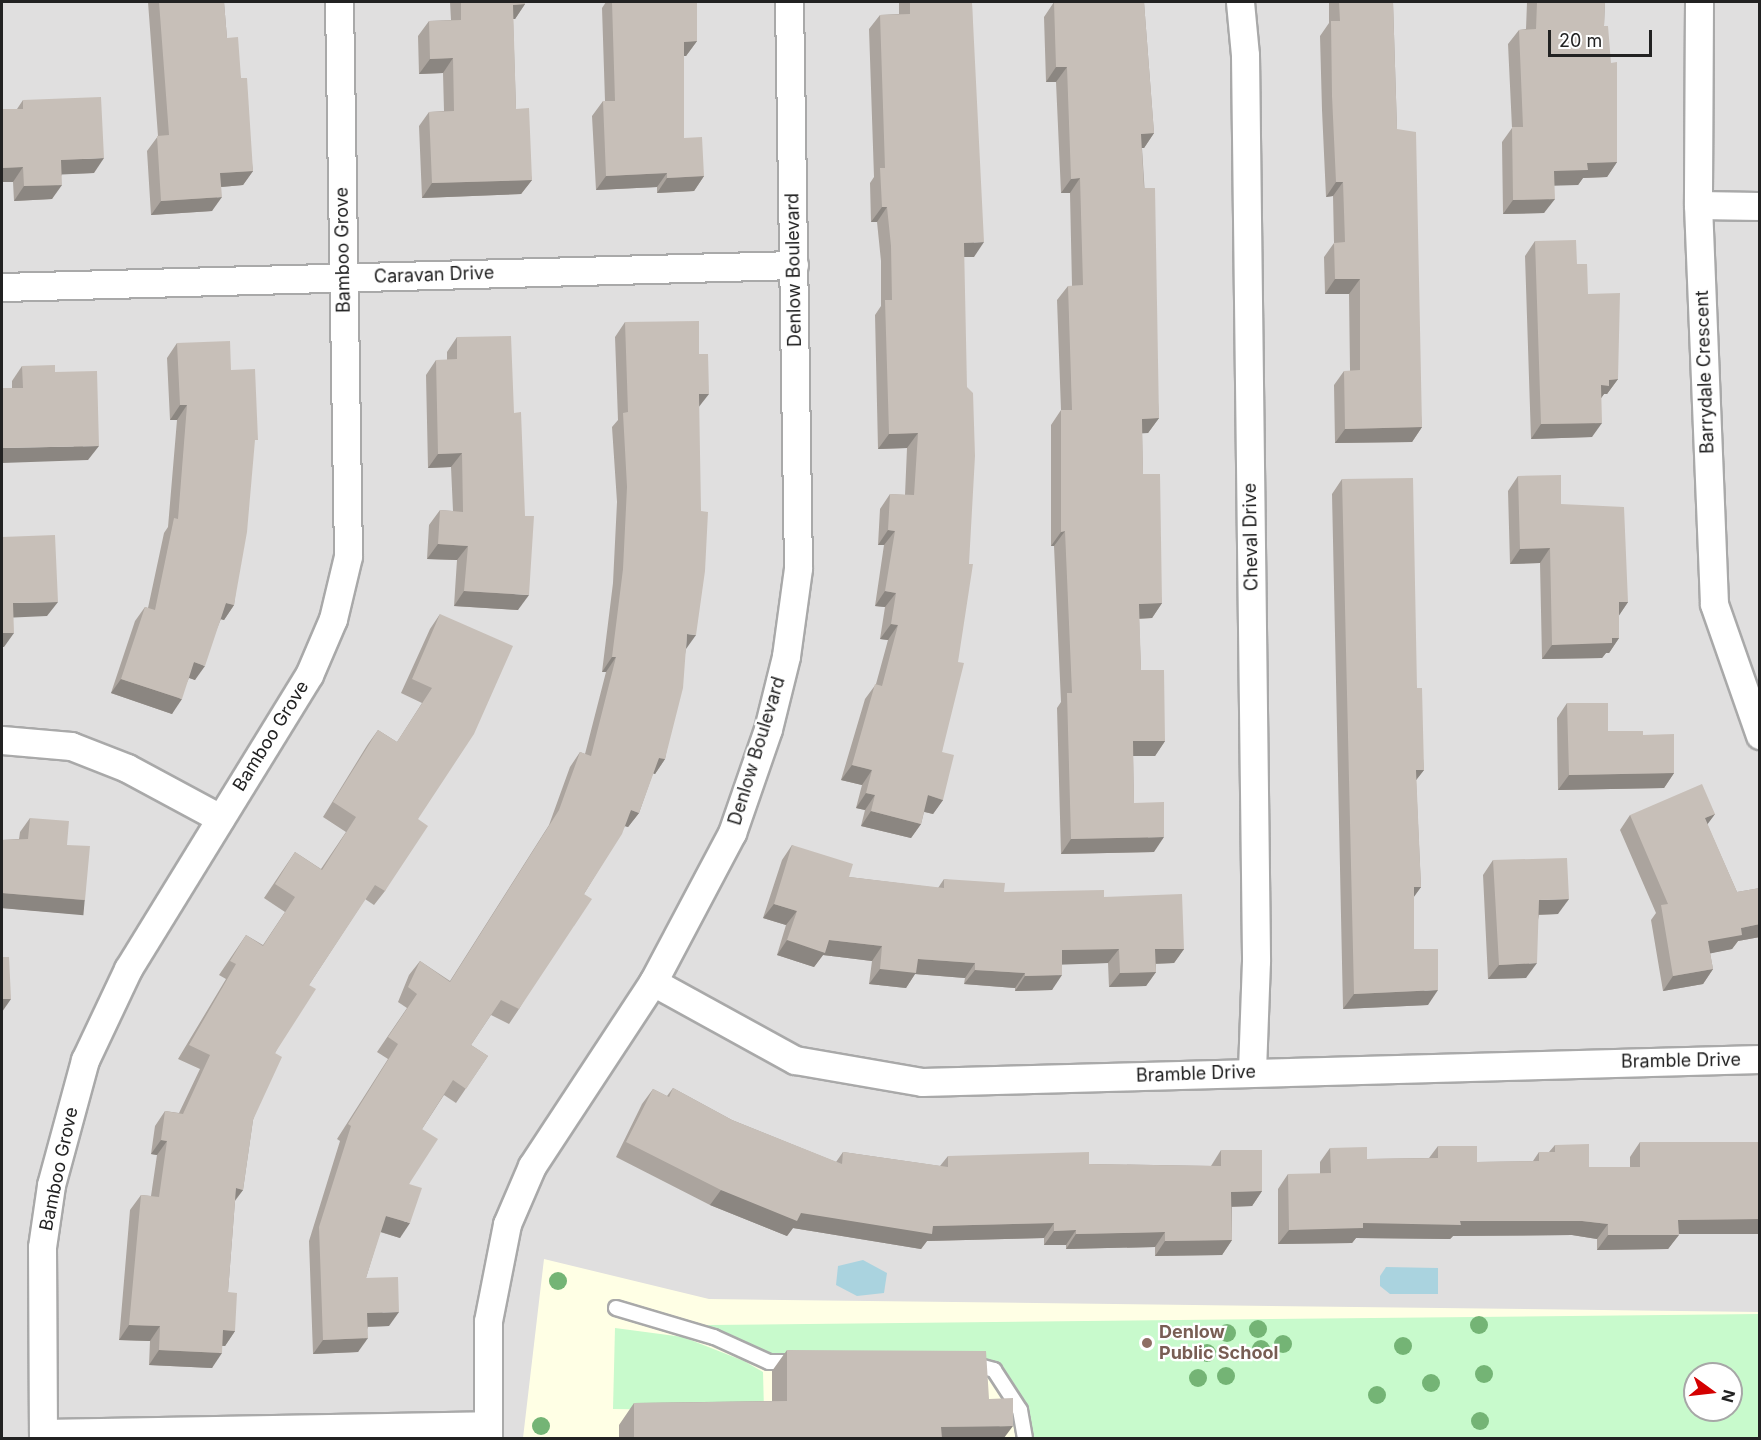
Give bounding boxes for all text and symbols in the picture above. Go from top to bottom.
scale bar [1551,18,1654,56]
text: 20 m [1559,30,1602,51]
street label: Bamboo Grove [331,187,355,313]
street label: Denlow Boulevard [782,193,806,347]
street label: Caravan Drive [373,262,495,288]
street label: Barrydale Crescent [1691,290,1719,454]
street label: Cheval Drive [1239,483,1263,591]
street label: Denlow Boulevard [724,674,790,828]
street label: Bamboo Grove [228,677,314,795]
street label: Bramble Drive [1621,1049,1741,1073]
street label: Bramble Drive [1136,1061,1256,1087]
street label: Bamboo Grove [35,1105,83,1233]
place label: Denlow Public School [1159,1322,1278,1364]
marker: Denlow Public School [1140,1336,1154,1350]
north arrow [1683,1362,1743,1422]
text: N [1717,1388,1740,1405]

